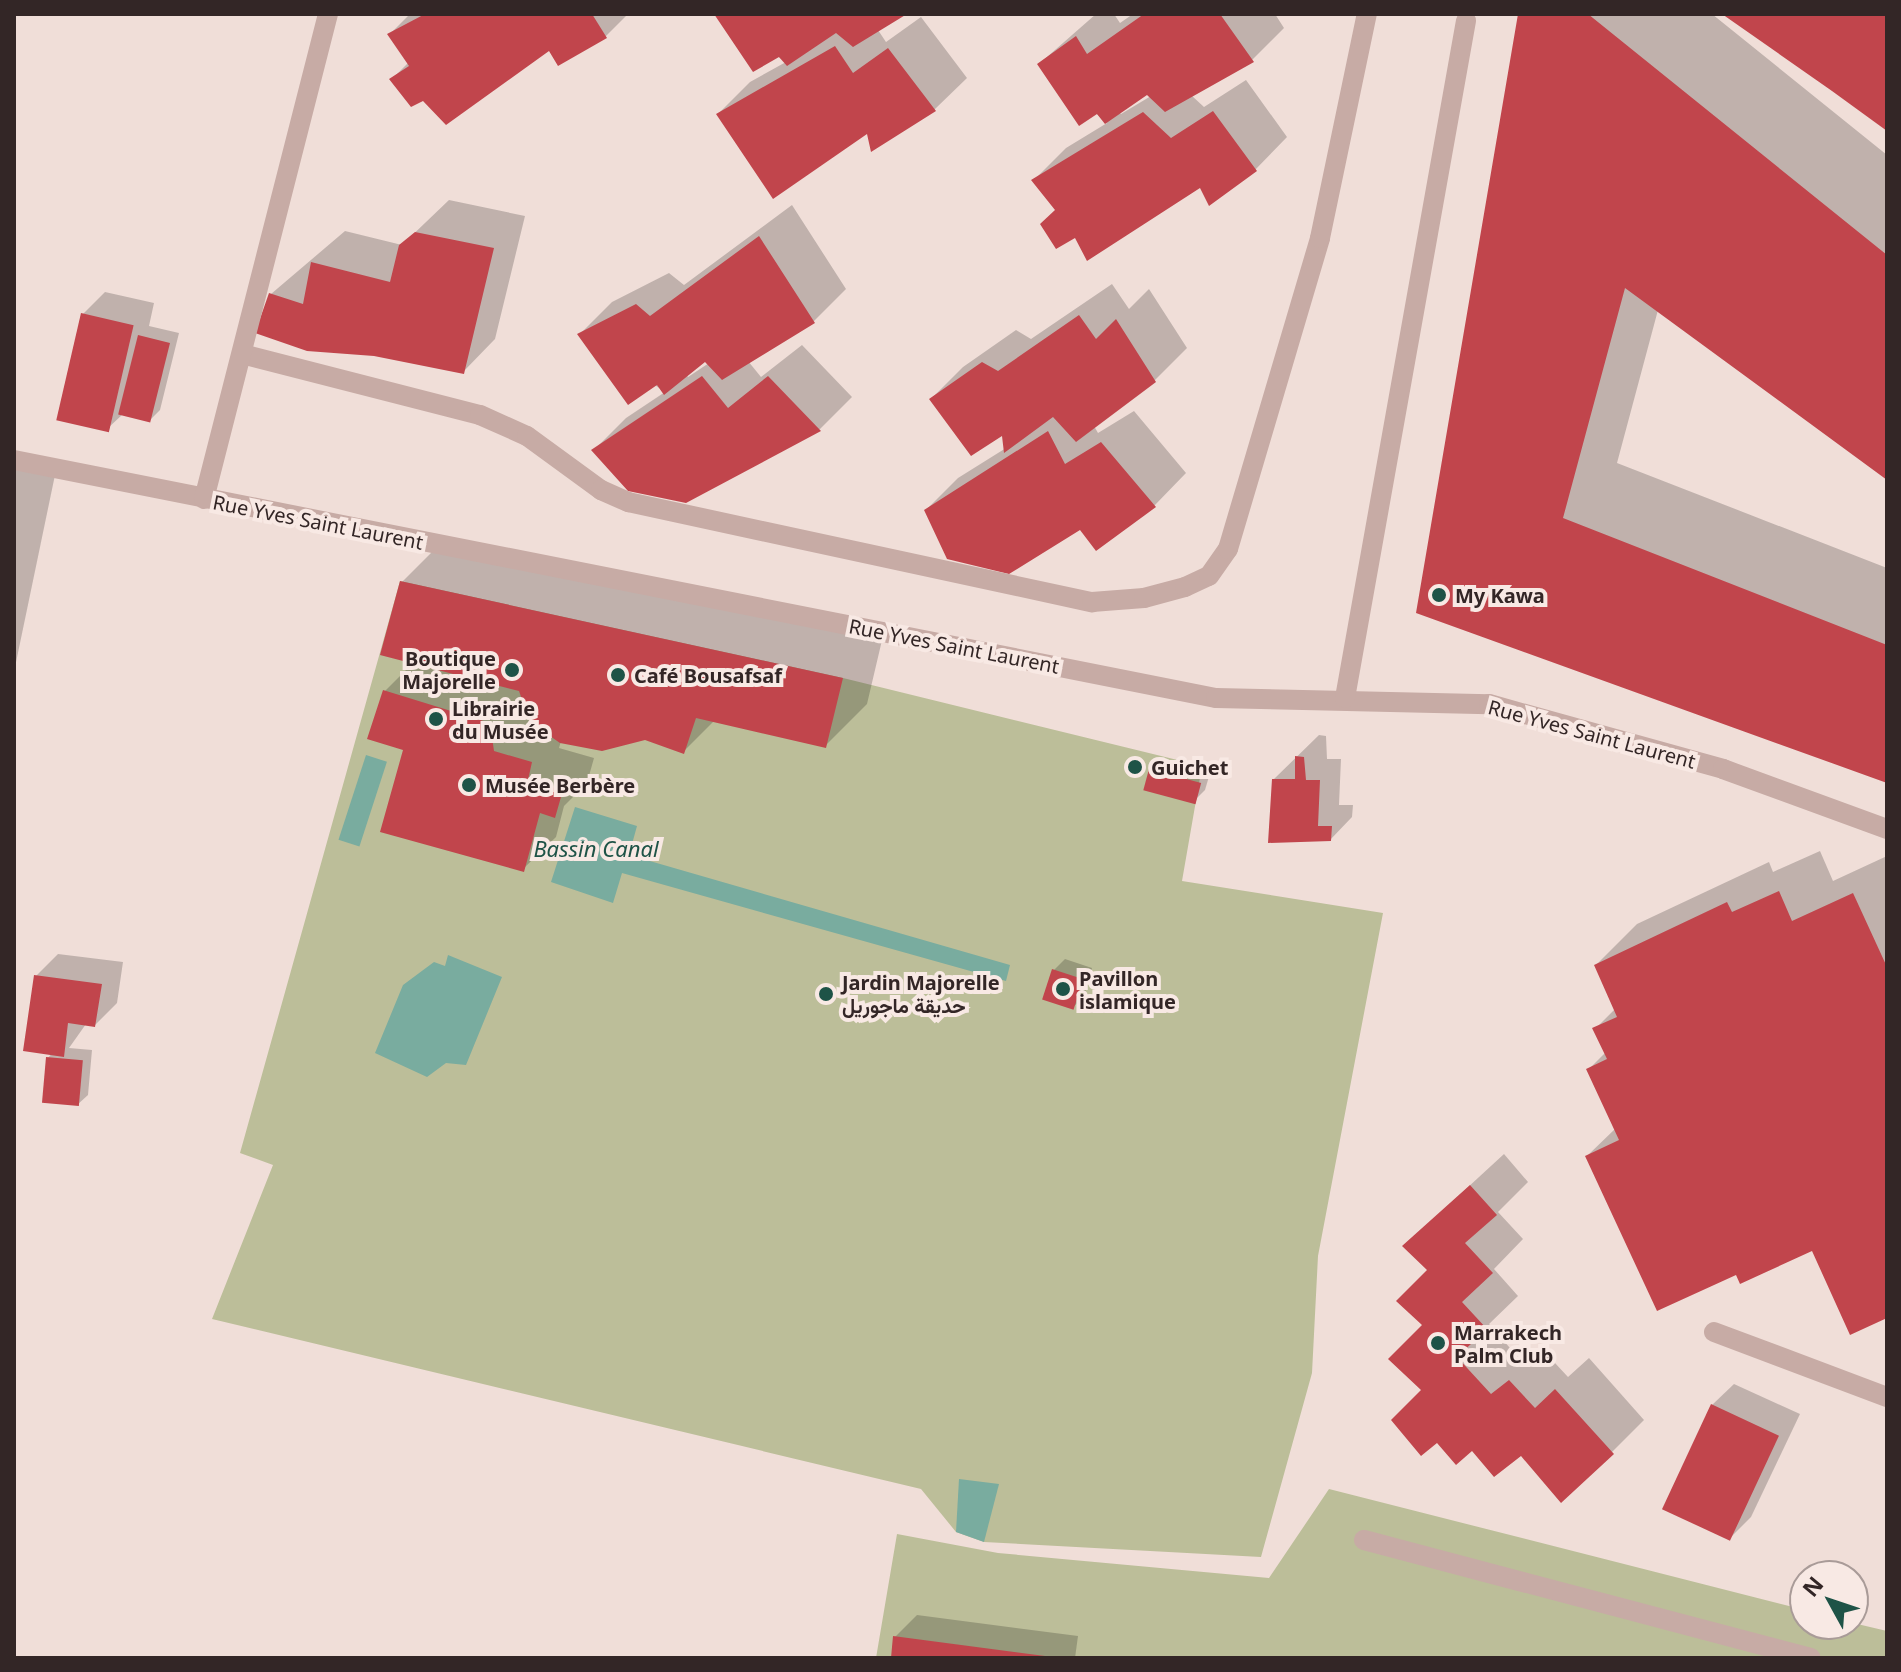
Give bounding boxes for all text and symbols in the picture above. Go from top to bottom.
street label: Rue Yves Saint Laurent [211,490,425,554]
place label: My Kawa [1455,583,1545,607]
marker: My Kawa [1430,586,1448,604]
street label: Rue Yves Saint Laurent [847,614,1061,678]
place label: Boutique Majorelle [402,646,496,693]
marker: Boutique Majorelle [503,661,521,679]
place label: Café Bousafsaf [634,663,782,687]
marker: Café Bousafsaf [609,666,627,684]
street label: Rue Yves Saint Laurent [1486,695,1698,773]
place label: Librairie du Musée [452,696,549,743]
marker: Librairie du Musée [427,710,445,728]
place label: Guichet [1151,755,1228,779]
marker: Guichet [1126,758,1144,776]
place label: Musée Berbère [485,773,635,797]
marker: Musée Berbère [460,776,478,794]
water label: Bassin Canal [533,836,659,862]
place label: Pavillon islamique [1079,966,1176,1013]
place label: Jardin Majorelle حديقة ماجوريل [842,970,1000,1017]
marker: Pavillon islamique [1054,980,1072,998]
marker: Jardin Majorelle حديقة ماجوريل [817,985,835,1003]
place label: Marrakech Palm Club [1454,1320,1562,1367]
marker: Marrakech Palm Club [1429,1334,1447,1352]
north arrow [1789,1560,1869,1640]
text: N [1795,1569,1829,1602]

